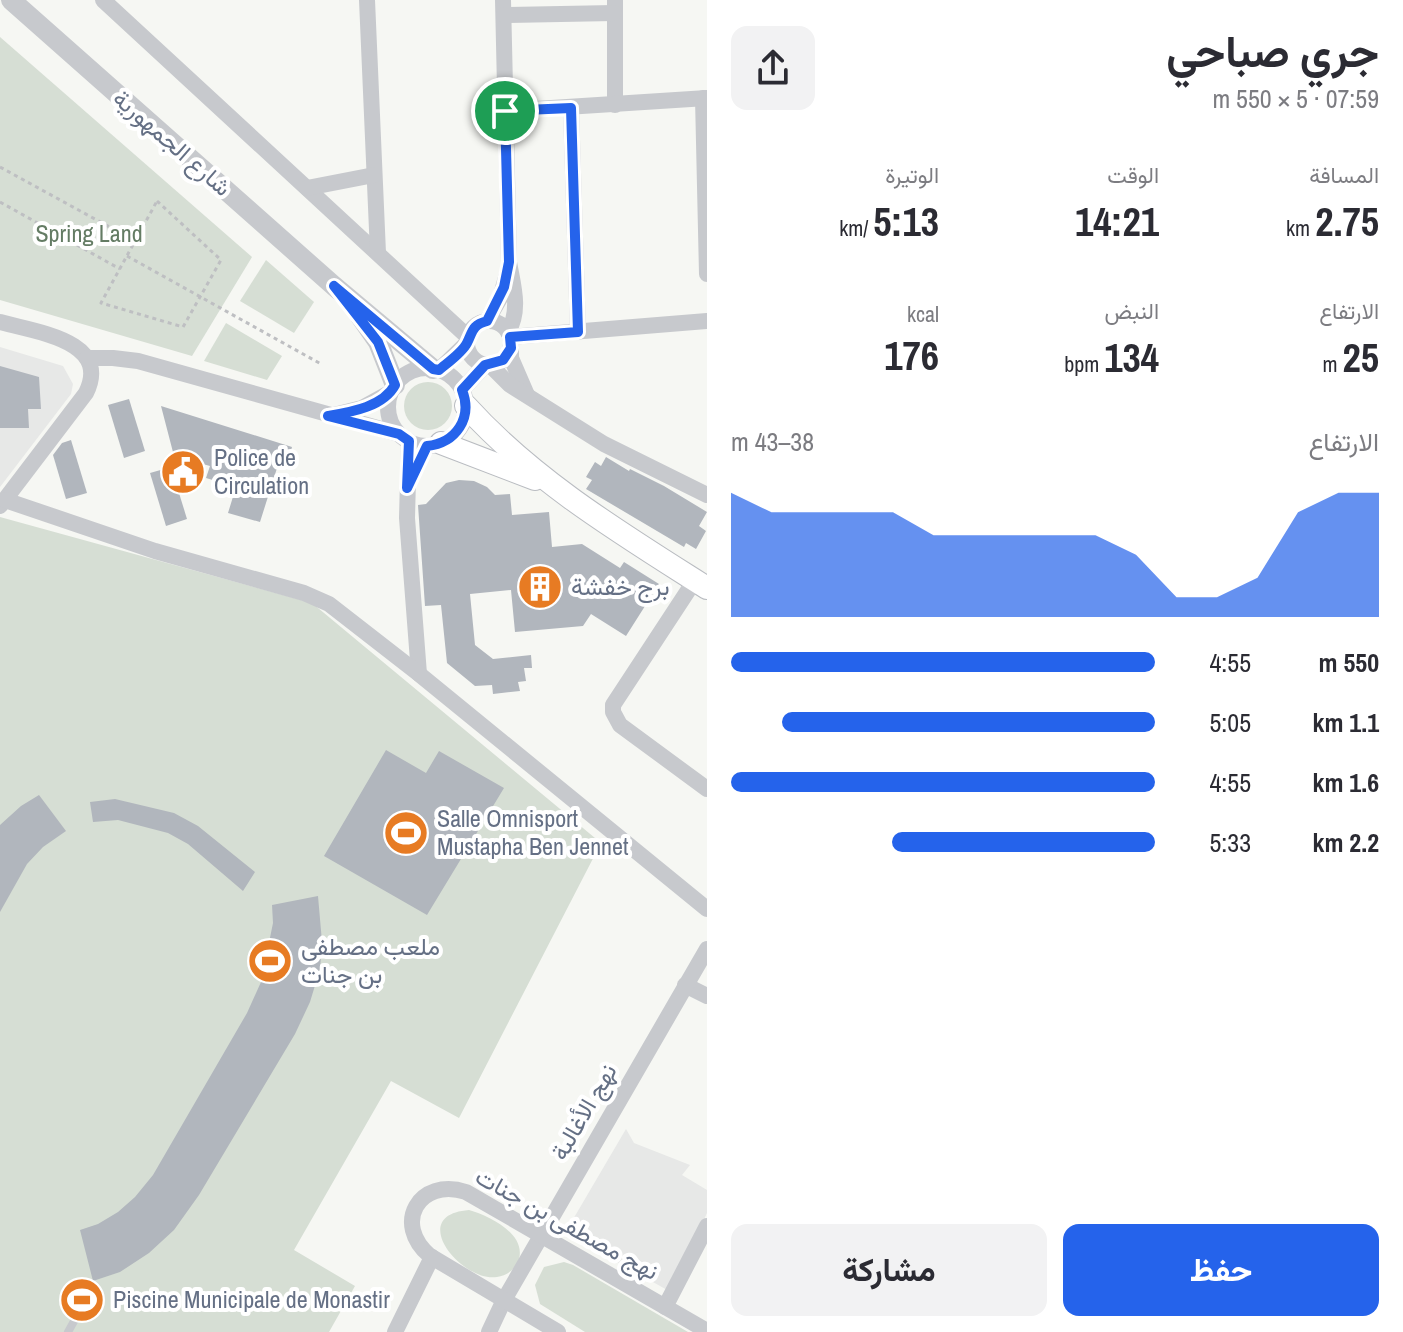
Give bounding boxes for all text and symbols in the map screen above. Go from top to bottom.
text: جري صباحي [1166,21,1379,81]
button: share [731,26,815,110]
pin [471,77,539,145]
text: 07:59 · 5 × 550 m [1212,81,1379,116]
street label: شارع الجمهورية [106,82,239,203]
icon: arrive [483,89,527,133]
text: الوتيرة [885,160,939,190]
text: الوقت [1107,160,1159,190]
text: المسافة [1309,160,1379,190]
text: 5:13 [873,195,939,248]
text: 14:21 [1075,195,1159,248]
text: 2.75 [1315,195,1379,248]
text: /km [839,213,873,243]
text: km [1286,213,1315,243]
park label: Spring Land [35,217,143,249]
text: النبض [1105,296,1159,326]
text: الارتفاع [1319,296,1379,326]
text: kcal [907,299,939,329]
text: 176 [884,329,939,382]
text: 134 [1104,331,1159,384]
text: 25 [1343,331,1379,384]
text: bpm [1064,349,1104,379]
text: m [1322,349,1343,379]
text: 38–43 m [731,424,814,459]
text: الارتفاع [1308,424,1379,459]
place label: Police de Circulation [214,441,309,501]
public building icon: Police de Circulation [159,448,207,496]
building icon: برج خفشة [516,563,564,611]
place label: برج خفشة [571,570,670,603]
text: 4:55 [1210,645,1251,680]
text: 550 m [1319,645,1379,680]
text: 5:05 [1210,705,1251,740]
text: 1.1 km [1313,705,1379,740]
text: 4:55 [1210,765,1251,800]
text: 1.6 km [1313,765,1379,800]
place label: Salle Omnisport Mustapha Ben Jennet [437,802,629,862]
sports icon: Salle Omnisport Mustapha Ben Jennet [382,809,430,857]
text: 5:33 [1210,825,1251,860]
text: 2.2 km [1313,825,1379,860]
place label: ملعب مصطفى بن جنات [301,930,440,990]
sports icon: ملعب مصطفى بن جنات [246,937,294,985]
street label: نهج الأغالبة [543,1057,625,1167]
street label: نهج مصطفى بن جنات [469,1160,665,1288]
button: مشاركة [731,1224,1047,1316]
button: حفظ [1063,1224,1379,1316]
sports icon: Piscine Municipale de Monastir [58,1276,106,1324]
place label: Piscine Municipale de Monastir [113,1283,390,1315]

